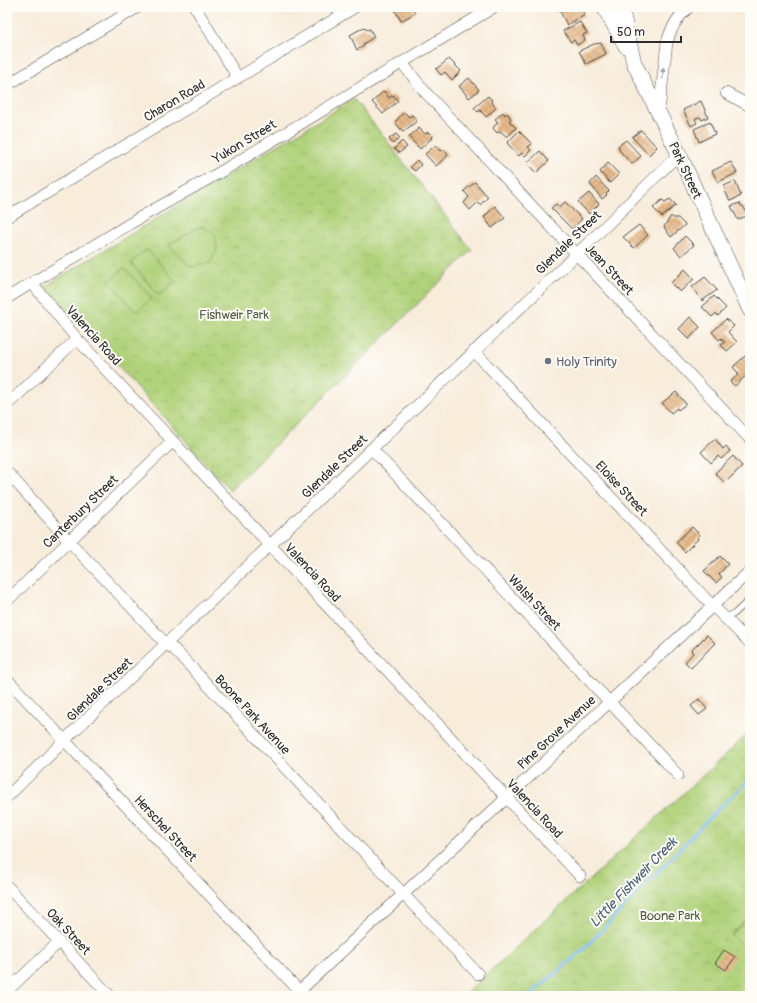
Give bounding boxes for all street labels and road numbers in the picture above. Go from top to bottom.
street label: Charon Road [141,76,208,125]
street label: Yukon Street [209,116,280,168]
street label: Park Street [665,139,706,202]
street label: Glendale Street [533,207,605,278]
street label: Jean Street [582,241,637,299]
street label: Valencia Road [62,302,124,369]
street label: Glendale Street [299,431,371,502]
street label: Eloise Street [592,458,651,520]
street label: Canterbury Street [40,471,122,552]
street label: Valencia Road [281,540,344,606]
street label: Walsh Street [504,572,565,634]
street label: Glendale Street [64,654,136,725]
street label: Boone Park Avenue [211,671,294,758]
street label: Pine Grove Avenue [514,692,599,773]
street label: Valencia Road [503,776,566,842]
street label: Herschel Street [130,792,201,866]
street label: Oak Street [43,905,94,959]

